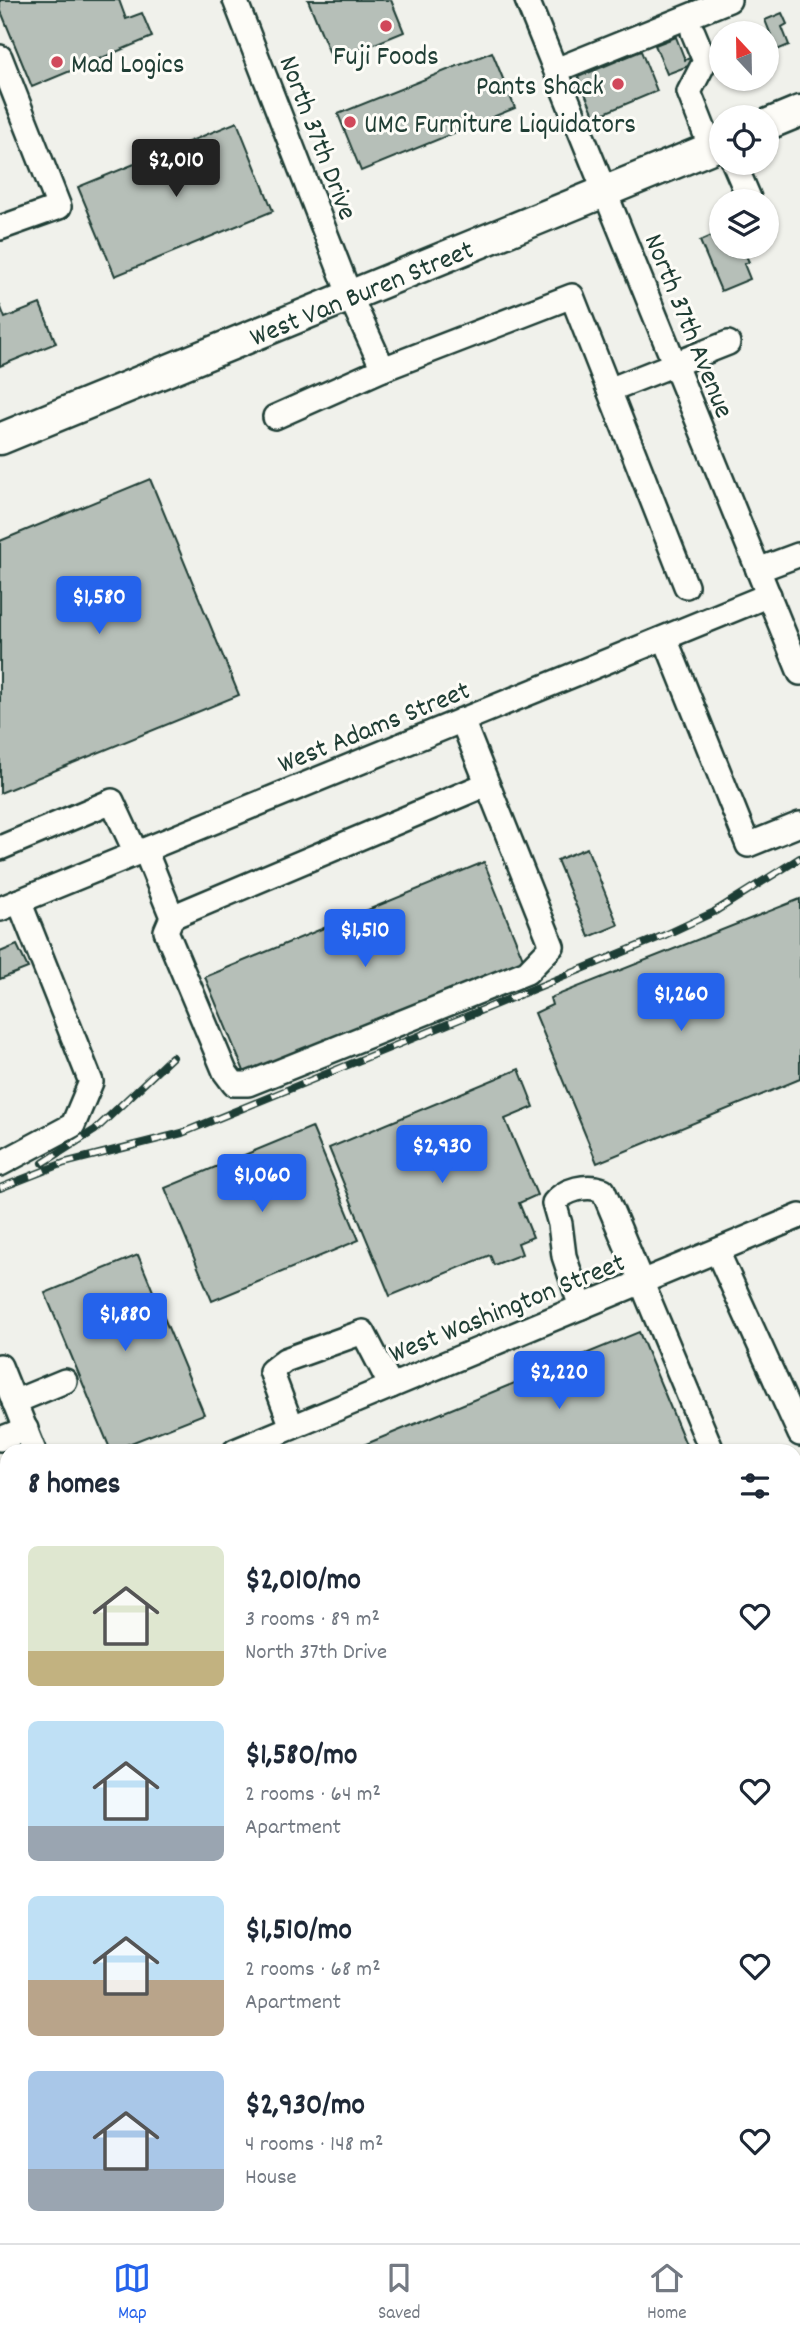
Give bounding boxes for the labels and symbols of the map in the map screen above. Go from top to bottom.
marker: Fuji Foods [378,18,394,34]
north arrow [709,21,779,91]
place label: Fuji Foods [333,39,439,79]
place label: Mad Logics [71,47,184,87]
street label: North 37th Drive [266,51,365,227]
marker: Mad Logics [49,54,65,70]
place label: Pants Shack [476,69,604,109]
marker: Pants Shack [610,76,626,92]
place label: UMC Furniture Liquidators [364,107,636,147]
marker: UMC Furniture Liquidators [342,114,358,130]
pin: $2,010 [119,140,233,199]
street label: North 37th Avenue [631,229,742,425]
street label: West Van Buren Street [245,232,481,360]
pin: $1,580 [42,576,156,636]
street label: West Adams Street [273,673,477,786]
pin: $1,510 [308,909,422,969]
pin: $1,260 [624,974,738,1033]
pin: $2,930 [385,1126,499,1185]
pin: $1,060 [205,1154,319,1214]
street label: West Washington Street [384,1245,632,1376]
pin: $1,880 [68,1294,182,1353]
pin: $2,220 [502,1352,616,1411]

